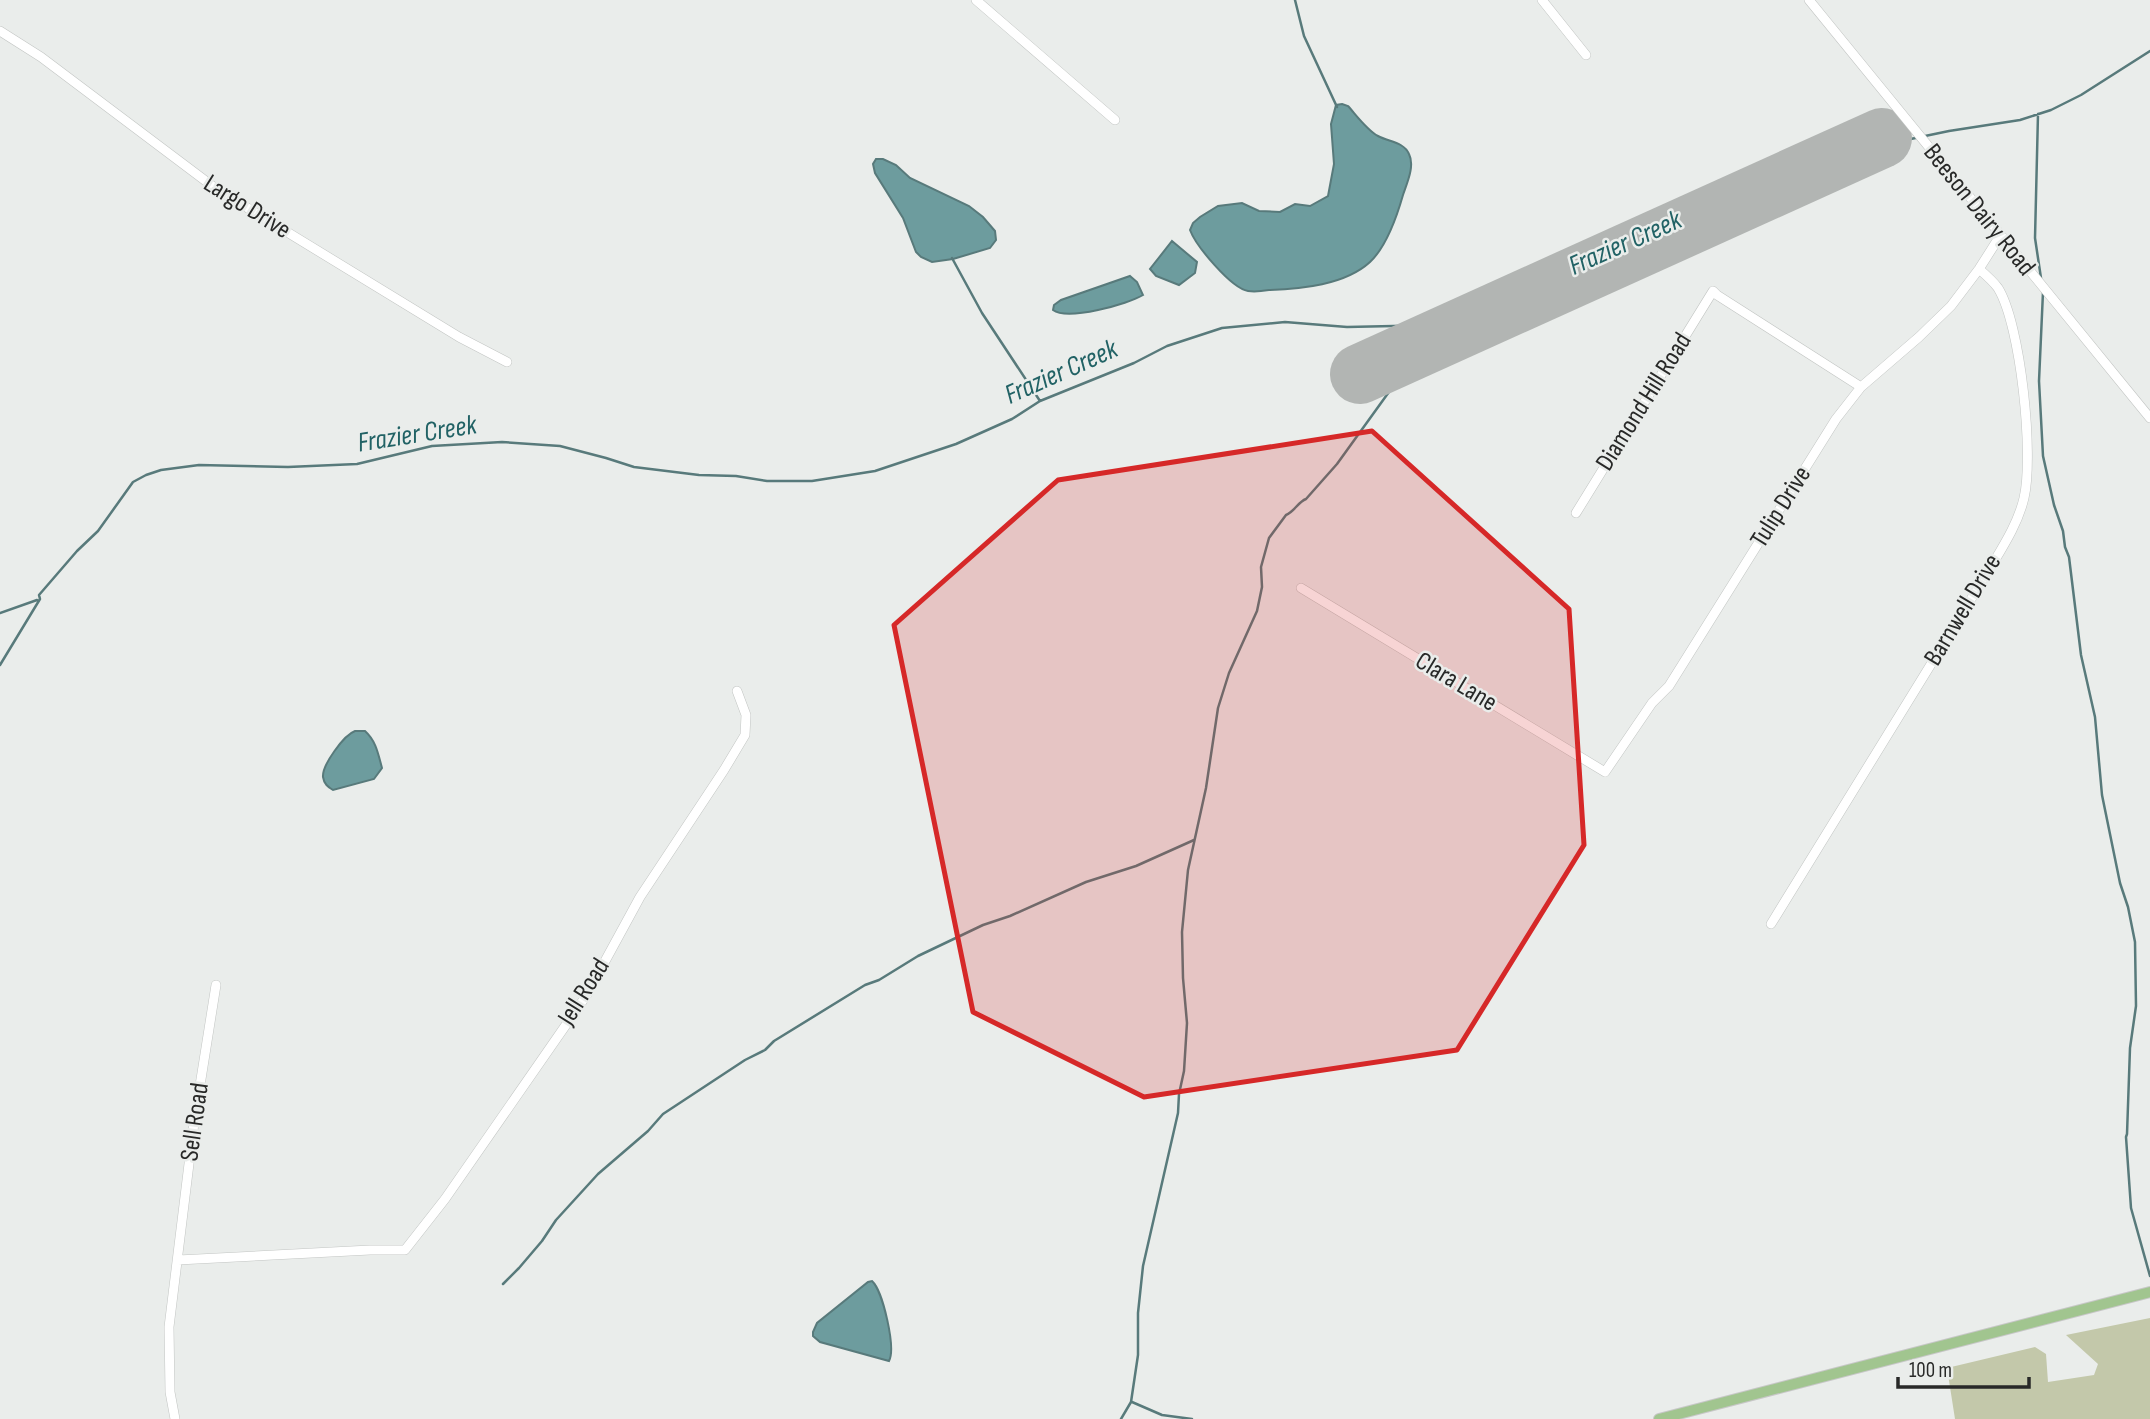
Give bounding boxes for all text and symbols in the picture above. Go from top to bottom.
street label: Beeson Dairy Road [1916,138,2042,282]
street label: Largo Drive [198,168,296,246]
water label: Frazier Creek [1563,203,1688,282]
street label: Diamond Hill Road [1589,327,1699,477]
water label: Frazier Creek [999,332,1124,411]
water label: Frazier Creek [355,408,480,460]
street label: Tulip Drive [1744,461,1818,553]
street label: Barnwell Drive [1918,549,2008,671]
street label: Clara Lane [1410,646,1502,718]
street label: Jell Road [551,953,616,1032]
street label: Sell Road [174,1081,216,1163]
scale bar [1898,1346,2029,1390]
text: 100 m [1909,1358,1952,1383]

